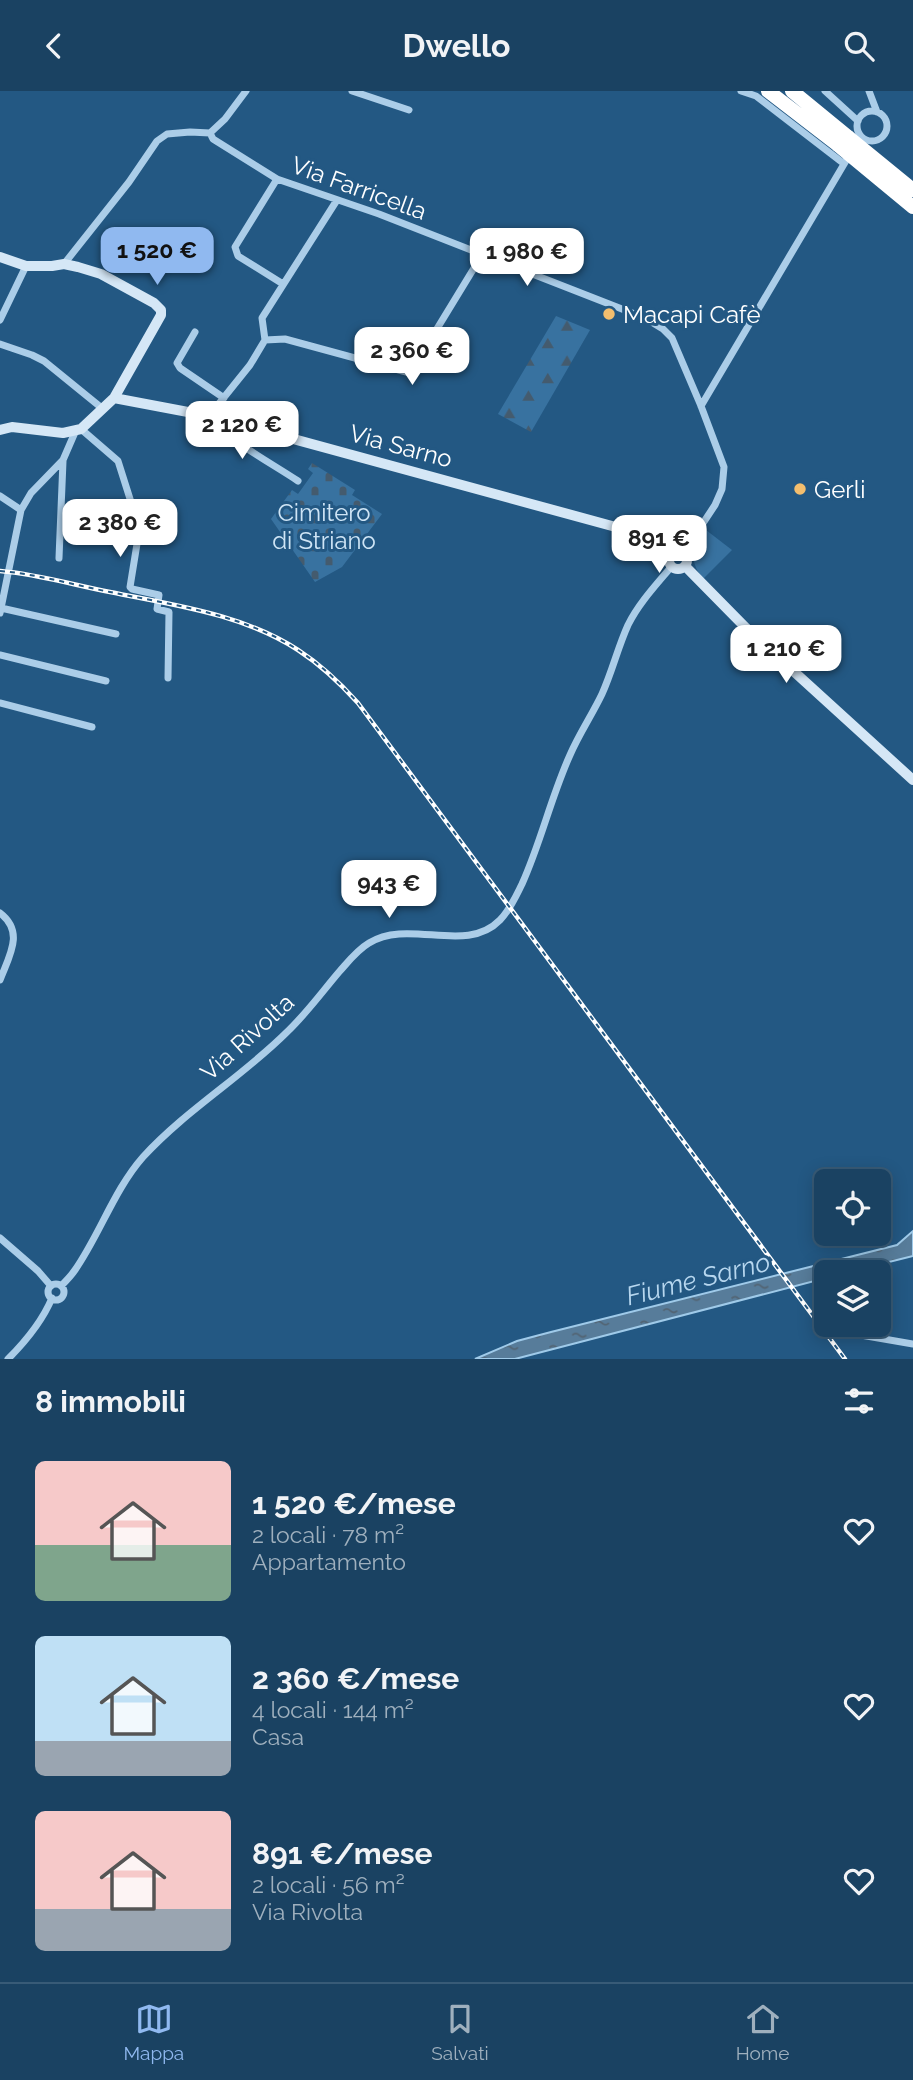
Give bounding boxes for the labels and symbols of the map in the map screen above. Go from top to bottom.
street label: Via Farricella [287,150,431,226]
pin: 1 520 € [92,227,222,287]
pin: 1 980 € [462,229,592,288]
place label: Macapi Cafè [623,300,761,329]
marker: Macapi Cafè [601,306,617,322]
pin: 2 360 € [347,327,477,387]
pin: 2 120 € [177,401,307,461]
street label: Via Sarno [346,418,456,474]
place label: Gerli [814,475,865,504]
marker: Gerli [792,481,808,497]
park label: Cimitero di Striano [272,498,376,555]
pin: 2 380 € [55,499,185,559]
pin: 891 € [610,515,708,575]
pin: 1 210 € [721,625,851,685]
pin: 943 € [340,861,438,920]
street label: Via Rivolta [194,987,300,1087]
water label: Fiume Sarno [623,1247,773,1311]

